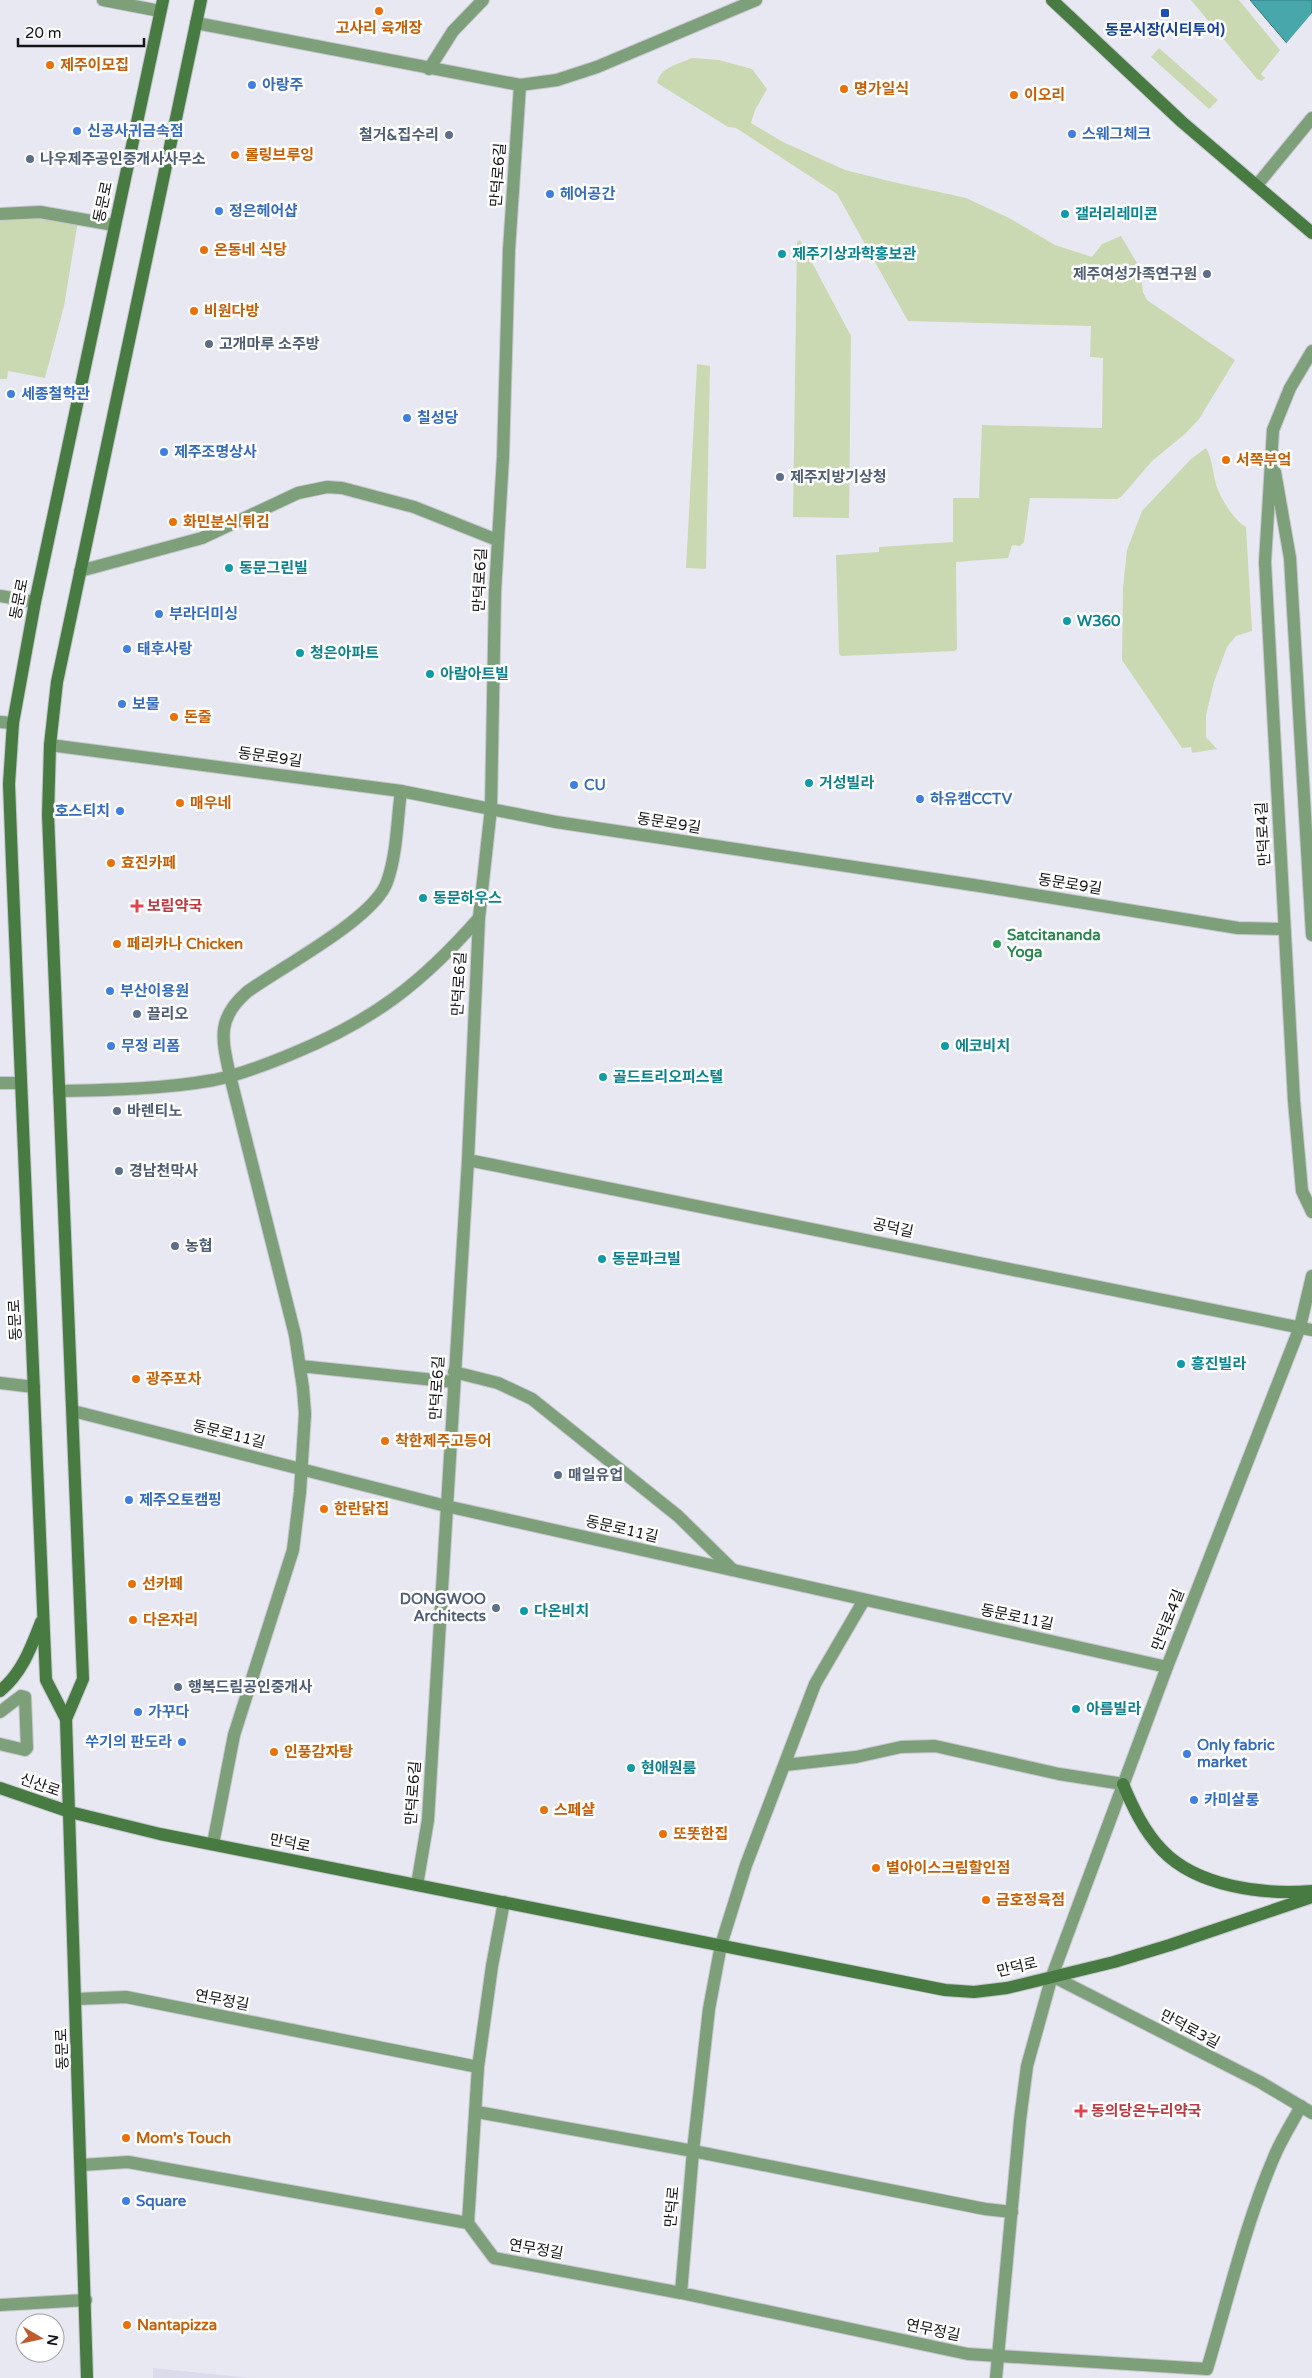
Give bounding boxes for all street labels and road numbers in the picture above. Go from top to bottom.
street label: 만덕로6길 [487,142,509,208]
street label: 동문로 [90,180,116,224]
street label: 만덕로6길 [470,547,490,613]
street label: 동문로 [6,577,32,621]
street label: 동문로9길 [237,744,303,770]
street label: 만덕로4길 [1252,801,1274,867]
street label: 동문로9길 [636,809,702,837]
street label: 동문로9길 [1037,870,1103,898]
street label: 만덕로6길 [448,951,470,1017]
street label: 공덕길 [871,1215,915,1241]
street label: 동문로 [5,1299,25,1341]
street label: 만덕로6길 [426,1355,448,1421]
street label: 동문로11길 [191,1416,267,1452]
street label: 동문로11길 [584,1512,660,1546]
street label: 만덕로4길 [1148,1587,1188,1653]
street label: 동문로11길 [979,1600,1055,1634]
street label: 만덕로6길 [402,1760,424,1826]
street label: 신산로 [17,1770,63,1800]
street label: 만덕로 [268,1830,312,1856]
street label: 만덕로 [995,1954,1039,1980]
street label: 연무정길 [193,1986,251,2014]
street label: 만덕로3길 [1157,2006,1223,2052]
street label: 동문로 [52,2028,72,2070]
street label: 만덕로 [661,2186,683,2228]
street label: 연무정길 [507,2235,565,2263]
street label: 연무정길 [904,2315,962,2345]

